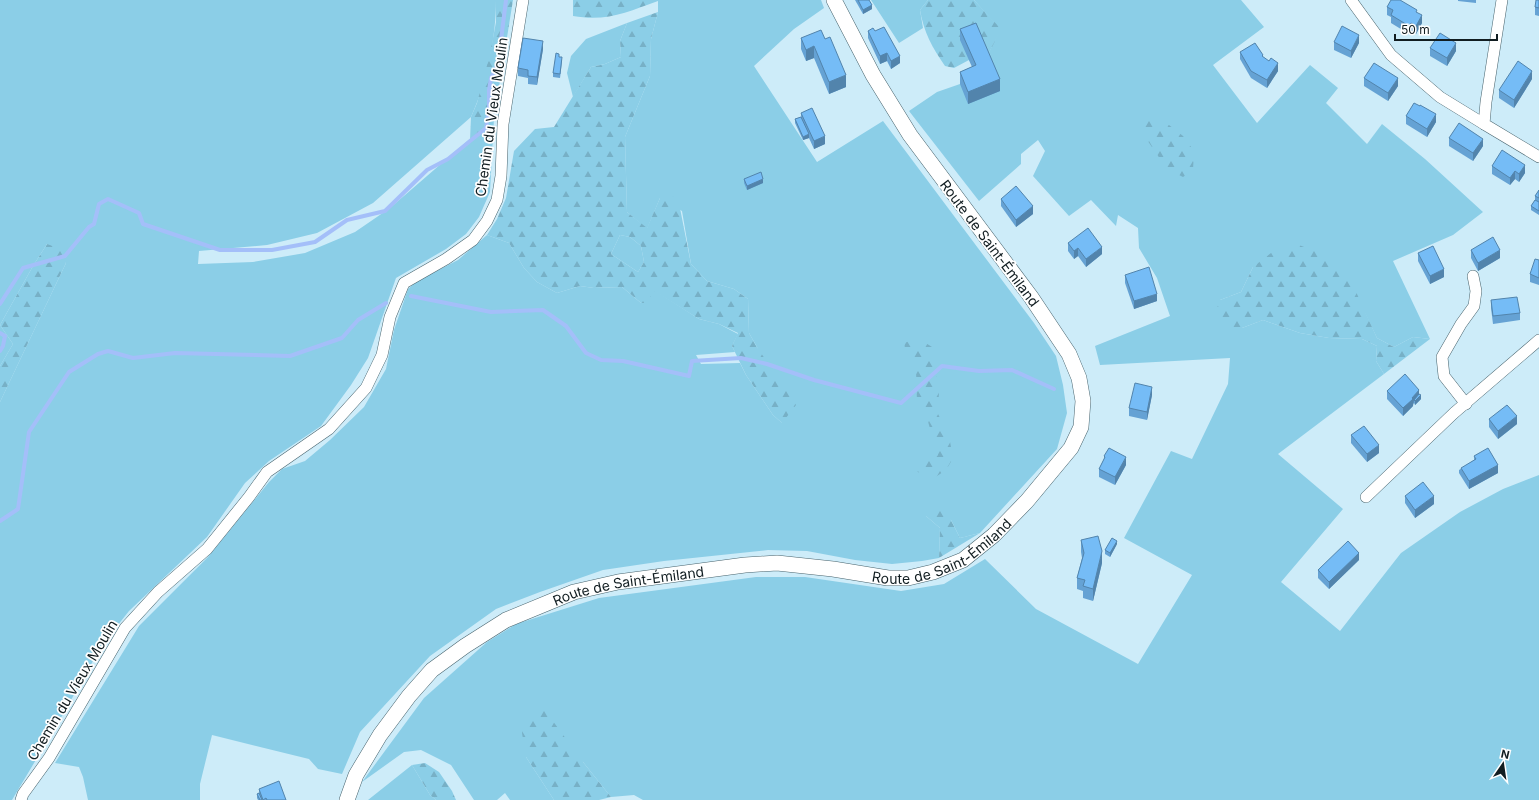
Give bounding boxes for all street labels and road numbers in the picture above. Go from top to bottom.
street label: Chemin du Vieux Moulin [471,36,511,198]
street label: Route de Saint-Émiland [937,176,1043,310]
street label: Route de Saint-Émiland [871,514,1014,587]
street label: Route de Saint-Émiland [550,562,705,608]
street label: Chemin du Vieux Moulin [23,617,121,763]

